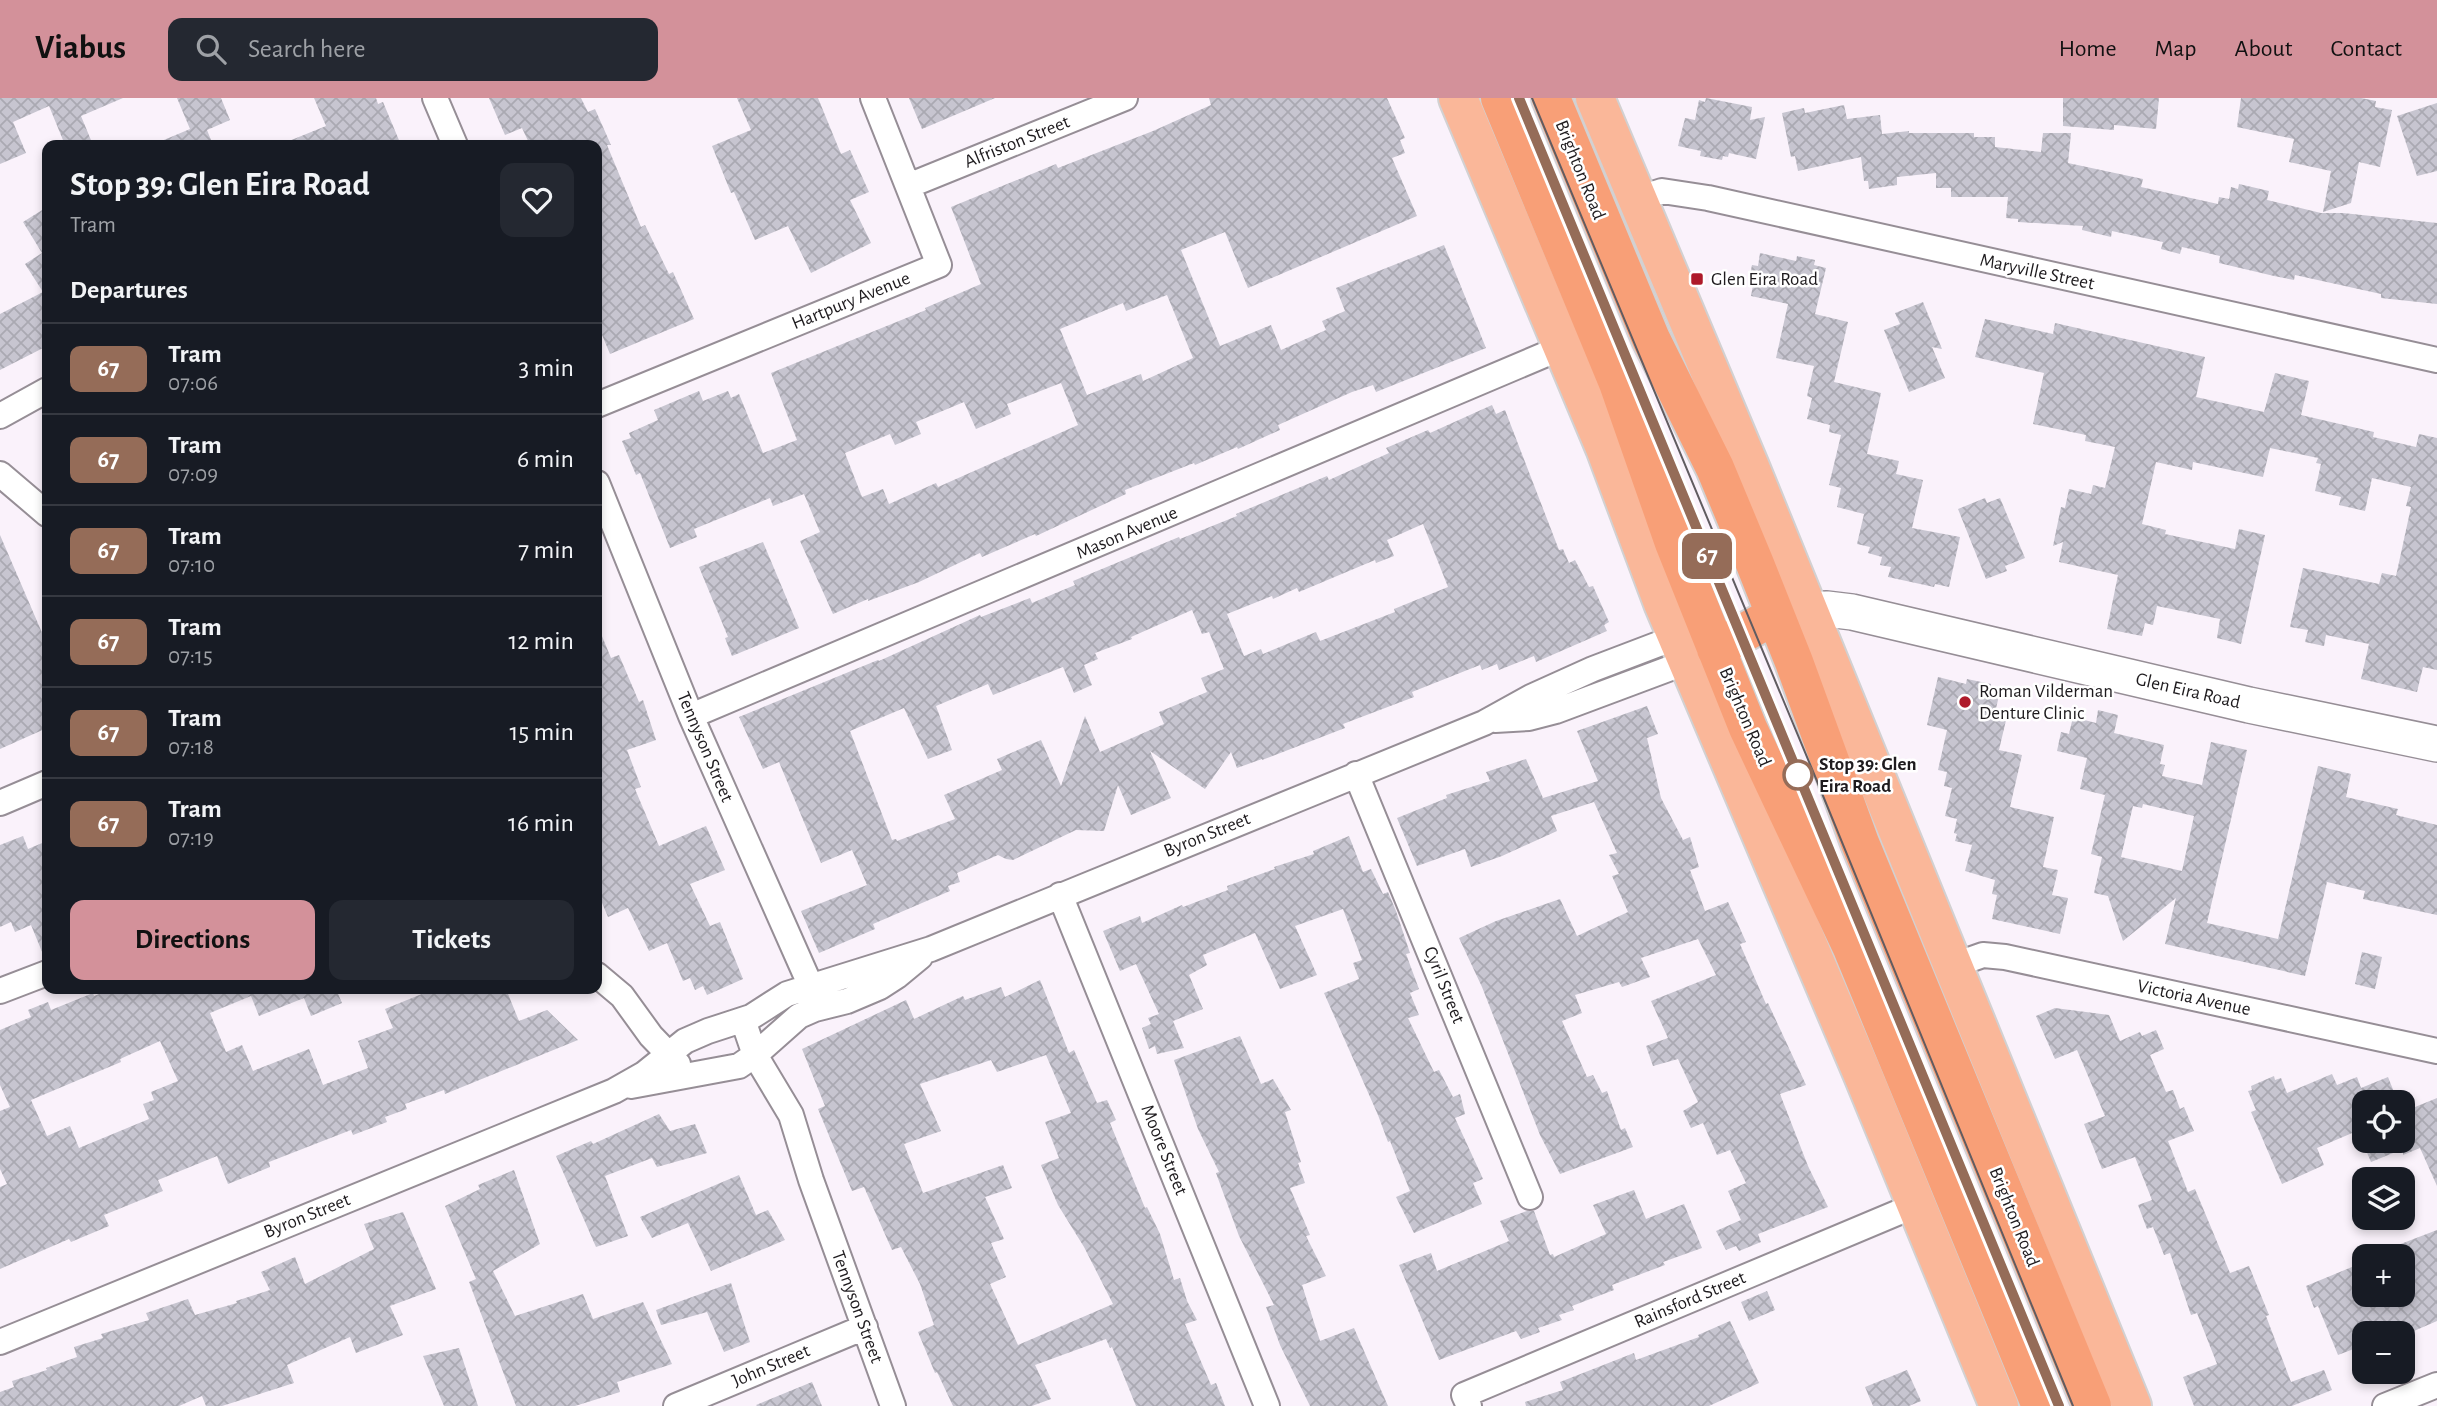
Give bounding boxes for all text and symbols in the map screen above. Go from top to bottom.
search box [168,18,658,81]
icon: search [192,30,230,68]
text: Viabus [35,32,126,65]
text: Search here [248,36,366,62]
text: Home [2059,37,2117,61]
text: Map [2155,37,2197,61]
text: About [2235,37,2292,61]
text: Contact [2330,37,2402,61]
street label: Alfriston Street [962,112,1072,172]
street label: Brighton Road [1551,118,1609,223]
button: heart [500,163,574,237]
text: Stop 39: Glen Eira Road [70,169,370,202]
text: Tram [70,214,116,237]
street label: Maryville Street [1978,251,2096,293]
street label: Hartpury Avenue [789,269,913,333]
place label: Glen Eira Road [1711,270,1818,289]
marker: Glen Eira Road [1689,271,1705,287]
text: Departures [70,277,188,303]
text: Tram [168,341,222,367]
text: 3 min [518,355,574,381]
text: 67 [98,357,119,381]
text: 07:06 [168,372,218,395]
text: Tram [168,432,222,458]
text: 6 min [517,446,574,472]
text: 67 [98,448,119,472]
text: 07:09 [168,463,218,486]
street label: Mason Avenue [1074,503,1180,563]
text: Tram [168,523,222,549]
line badge: 67 [1676,533,1738,579]
text: 7 min [518,537,574,563]
text: 67 [98,539,119,563]
text: 67 [1696,544,1718,568]
text: 07:10 [168,554,215,577]
text: Tram [168,614,222,640]
text: 12 min [508,628,574,654]
text: 67 [98,630,119,654]
text: 07:15 [168,645,213,668]
street label: Brighton Road [1716,665,1774,769]
street label: Glen Eira Road [2134,670,2242,712]
place label: Roman Vilderman Denture Clinic [1979,682,2113,723]
street label: Tennyson Street [673,689,737,805]
marker: Roman Vilderman Denture Clinic [1957,694,1973,710]
text: Tram [168,705,222,731]
text: 15 min [509,719,574,745]
text: 67 [98,721,119,745]
text: 07:18 [168,736,214,759]
place label: Stop 39: Glen Eira Road [1819,755,1917,796]
marker: Stop 39: Glen Eira Road [1783,760,1813,790]
text: Tram [168,796,222,822]
street label: Byron Street [1161,809,1253,861]
text: 16 min [508,810,574,836]
text: 67 [98,812,119,836]
text: 07:19 [168,827,214,850]
button: Directions [70,900,315,980]
button: Tickets [329,900,574,980]
street label: Cyril Street [1420,944,1468,1026]
street label: Victoria Avenue [2135,977,2253,1019]
map controls [2352,1090,2415,1384]
button: locate [2352,1090,2415,1153]
street label: Moore Street [1137,1102,1191,1198]
street label: Brighton Road [1985,1165,2043,1270]
button: layers [2352,1167,2415,1230]
street label: Byron Street [261,1190,353,1242]
button: + [2352,1244,2415,1307]
street label: Tennyson Street [828,1248,886,1366]
street label: Rainsford Street [1632,1268,1748,1332]
button: − [2352,1321,2415,1384]
street label: John Street [729,1341,813,1391]

